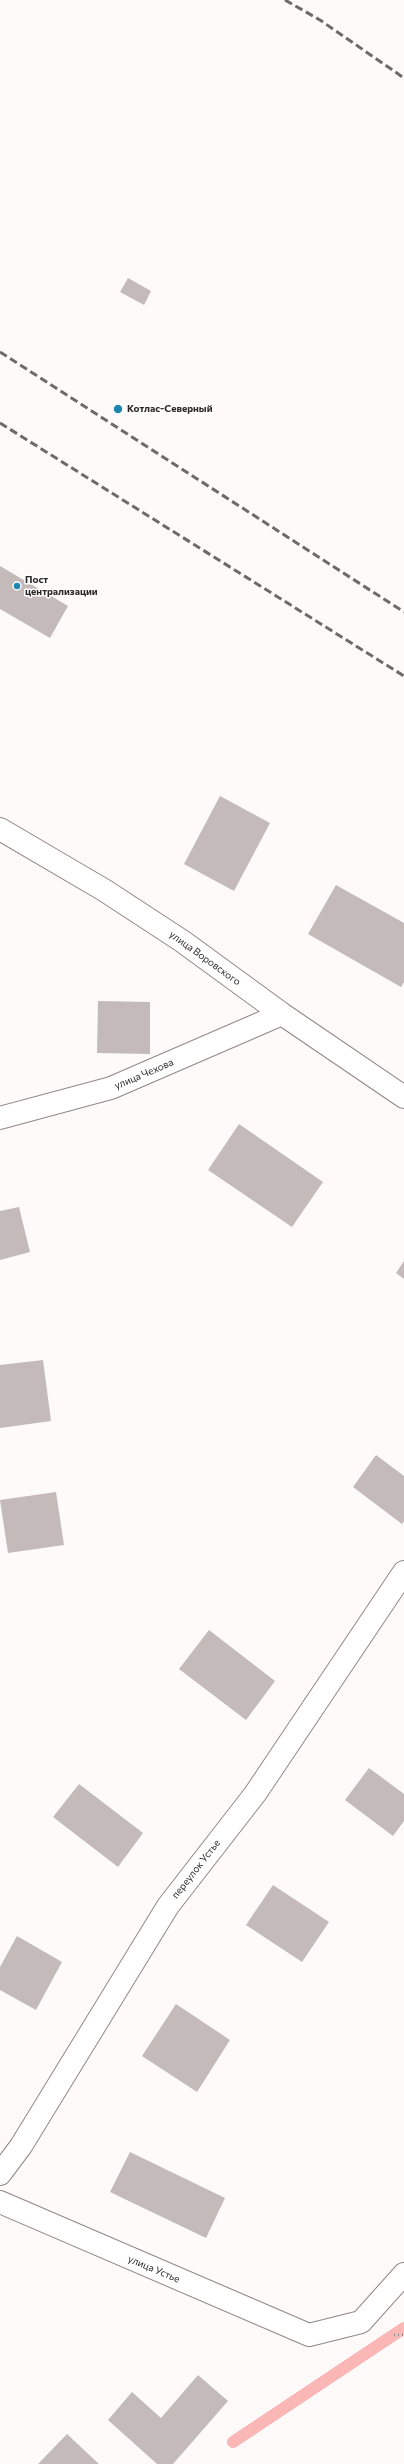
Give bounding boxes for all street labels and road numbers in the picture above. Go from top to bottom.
street label: улица Воровского [167,928,243,988]
street label: улица Чехова [113,1056,175,1092]
street label: переулок Устье [169,1837,223,1901]
street label: улица Устье [126,2253,182,2285]

